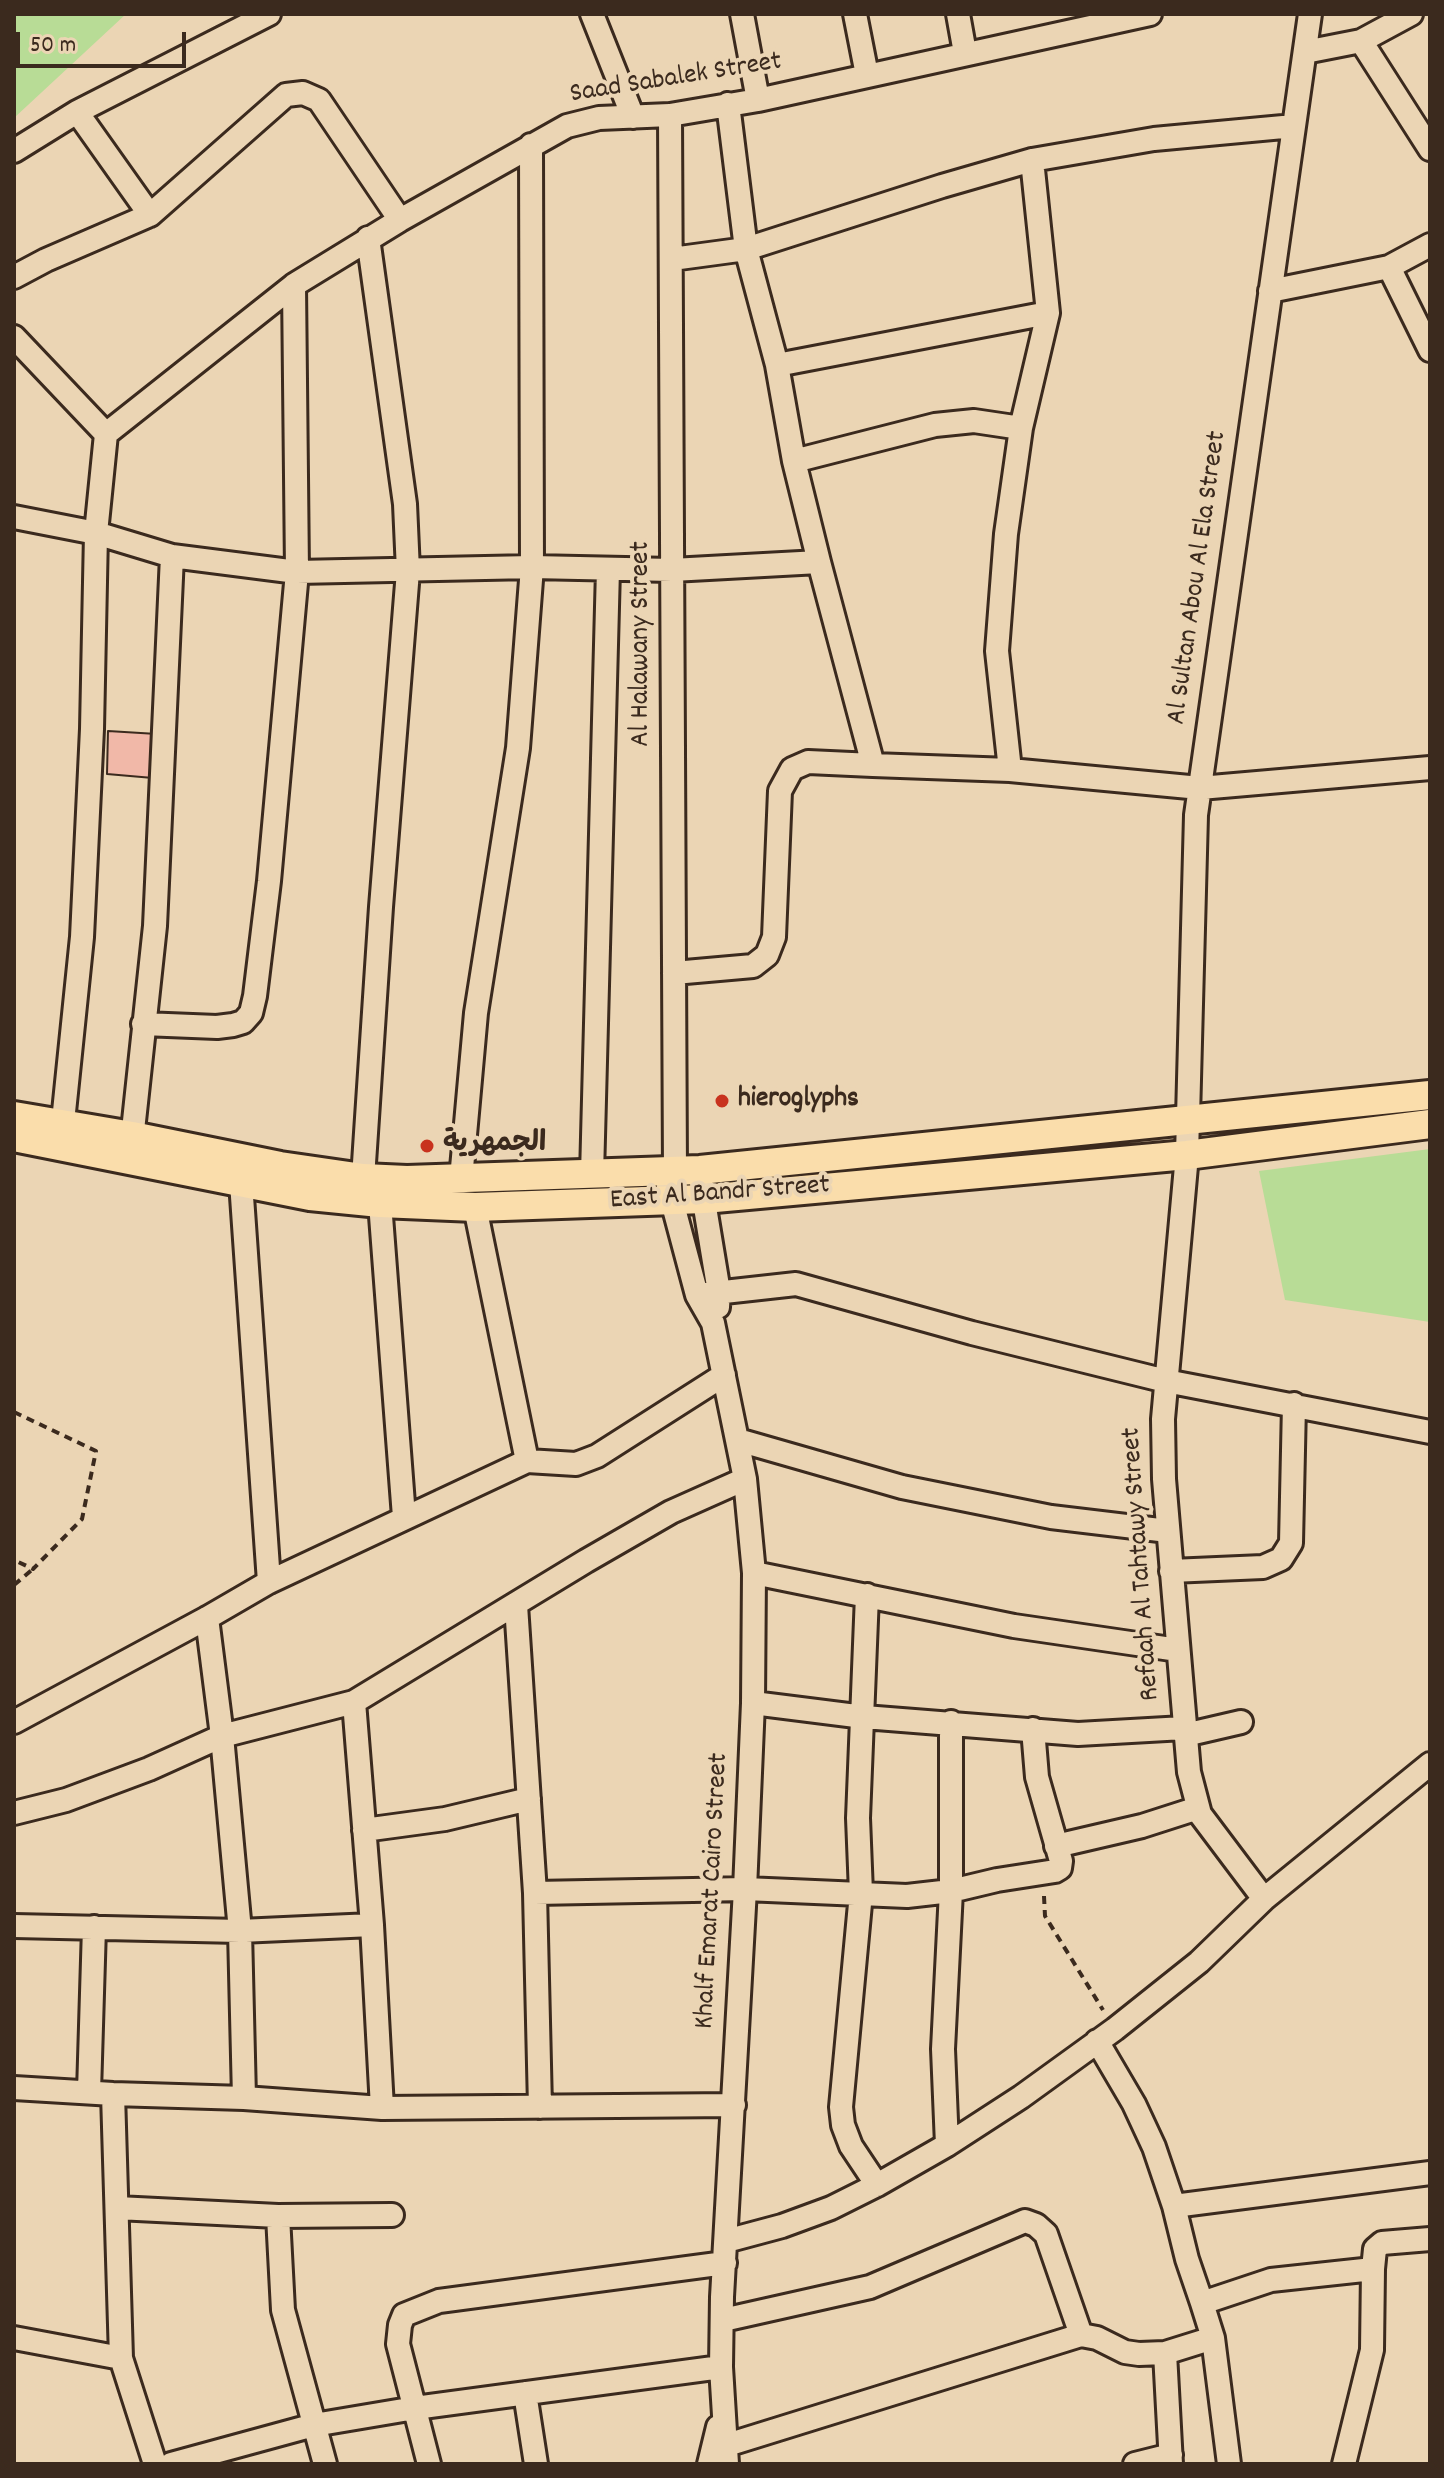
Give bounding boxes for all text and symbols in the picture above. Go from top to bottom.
scale bar [20,16,190,66]
text: 50 m [30,29,76,63]
street label: Saad Sabalek Street [568,47,784,113]
street label: Al Sultan Abou Al Ela Street [1162,429,1236,727]
street label: Al Halawany Street [626,541,660,747]
place label: hieroglyphs [738,1084,859,1118]
marker: hieroglyphs [713,1092,731,1110]
place label: الجمهرية [443,1129,546,1163]
marker: الجمهرية [418,1137,436,1155]
street label: East Al Bandr Street [609,1171,831,1219]
street label: Refaah Al Tahtawy Street [1117,1426,1169,1702]
street label: Khalf Emarat Cairo Street [690,1752,738,2030]

